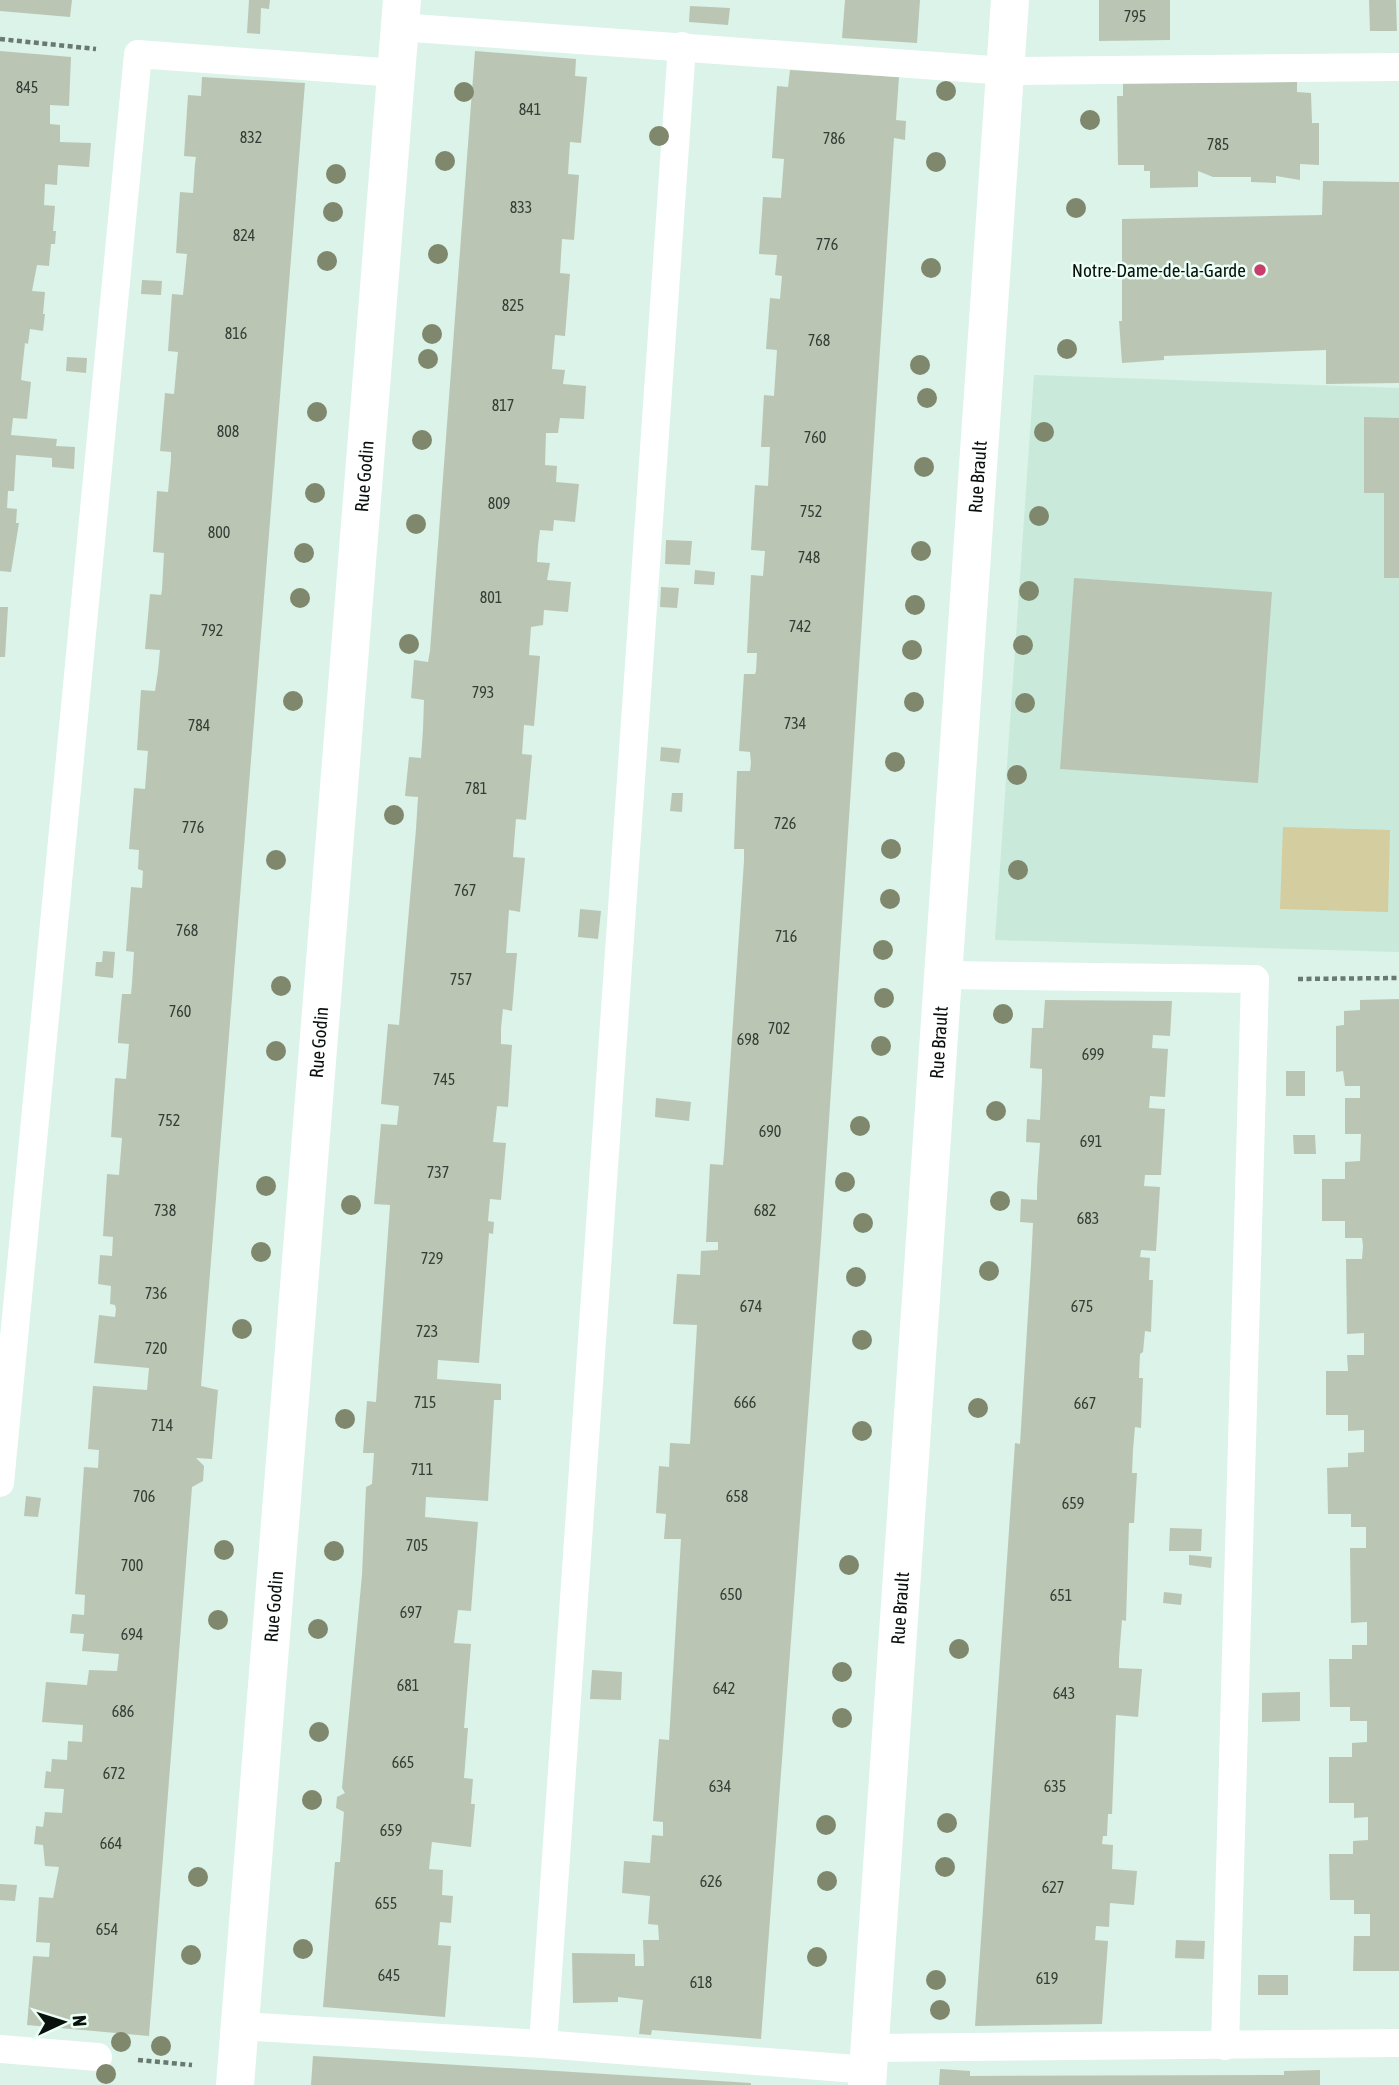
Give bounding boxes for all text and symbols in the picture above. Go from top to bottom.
house number: 795 [1124,7,1146,25]
house number: 845 [16,78,38,96]
house number: 841 [519,100,541,118]
house number: 832 [240,128,262,146]
house number: 786 [823,129,845,147]
house number: 785 [1207,135,1229,153]
house number: 833 [510,198,532,216]
house number: 824 [233,226,255,244]
house number: 776 [816,235,838,253]
place label: Notre-Dame-de-la-Garde [1072,259,1246,281]
marker: Notre-Dame-de-la-Garde [1252,262,1268,278]
house number: 825 [502,296,524,314]
house number: 816 [225,324,247,342]
house number: 768 [808,331,830,349]
house number: 817 [492,396,514,414]
house number: 808 [217,422,239,440]
house number: 760 [804,428,826,446]
street label: Rue Godin [350,440,378,513]
street label: Rue Brault [964,440,991,514]
house number: 809 [488,494,510,512]
house number: 752 [800,502,822,520]
house number: 800 [208,523,230,541]
house number: 748 [798,548,820,566]
house number: 801 [480,588,502,606]
house number: 742 [789,617,811,635]
house number: 792 [201,621,223,639]
house number: 793 [472,683,494,701]
house number: 734 [784,714,806,732]
house number: 784 [188,716,210,734]
house number: 781 [465,779,487,797]
house number: 726 [774,814,796,832]
house number: 776 [182,818,204,836]
house number: 767 [454,881,476,899]
house number: 768 [176,921,198,939]
house number: 716 [775,927,797,945]
house number: 757 [450,970,472,988]
house number: 760 [169,1002,191,1020]
street label: Rue Brault [925,1005,952,1079]
street label: Rue Godin [305,1006,332,1079]
house number: 702 [768,1019,790,1037]
house number: 698 [737,1030,759,1048]
house number: 699 [1082,1045,1104,1063]
house number: 745 [433,1070,455,1088]
house number: 752 [158,1111,180,1129]
house number: 690 [759,1122,781,1140]
house number: 691 [1080,1132,1102,1150]
house number: 737 [427,1163,449,1181]
house number: 738 [154,1201,176,1219]
house number: 682 [754,1201,776,1219]
house number: 683 [1077,1209,1099,1227]
house number: 729 [421,1249,443,1267]
house number: 736 [145,1284,167,1302]
house number: 674 [740,1297,762,1315]
house number: 675 [1071,1297,1093,1315]
house number: 723 [416,1322,438,1340]
house number: 720 [145,1339,167,1357]
house number: 715 [414,1393,436,1411]
house number: 666 [734,1393,756,1411]
house number: 667 [1074,1394,1096,1412]
house number: 714 [151,1416,173,1434]
house number: 711 [411,1460,433,1478]
house number: 706 [133,1487,155,1505]
house number: 658 [726,1487,748,1505]
house number: 659 [1062,1494,1084,1512]
house number: 705 [406,1536,428,1554]
house number: 700 [121,1556,143,1574]
street label: Rue Godin [260,1570,287,1643]
street label: Rue Brault [886,1571,913,1645]
house number: 650 [720,1585,742,1603]
house number: 651 [1050,1586,1072,1604]
house number: 697 [400,1603,422,1621]
house number: 694 [121,1625,143,1643]
house number: 681 [397,1676,419,1694]
house number: 642 [713,1679,735,1697]
house number: 643 [1053,1684,1075,1702]
house number: 686 [112,1702,134,1720]
house number: 665 [392,1753,414,1771]
house number: 672 [103,1764,125,1782]
house number: 634 [709,1777,731,1795]
house number: 635 [1044,1777,1066,1795]
house number: 659 [380,1821,402,1839]
house number: 664 [100,1834,122,1852]
house number: 626 [700,1872,722,1890]
house number: 627 [1042,1878,1064,1896]
house number: 655 [375,1894,397,1912]
house number: 654 [96,1920,118,1938]
house number: 645 [378,1966,400,1984]
house number: 619 [1036,1969,1058,1987]
house number: 618 [690,1973,712,1991]
north arrow [28,1987,98,2057]
text: N [69,2014,91,2027]

